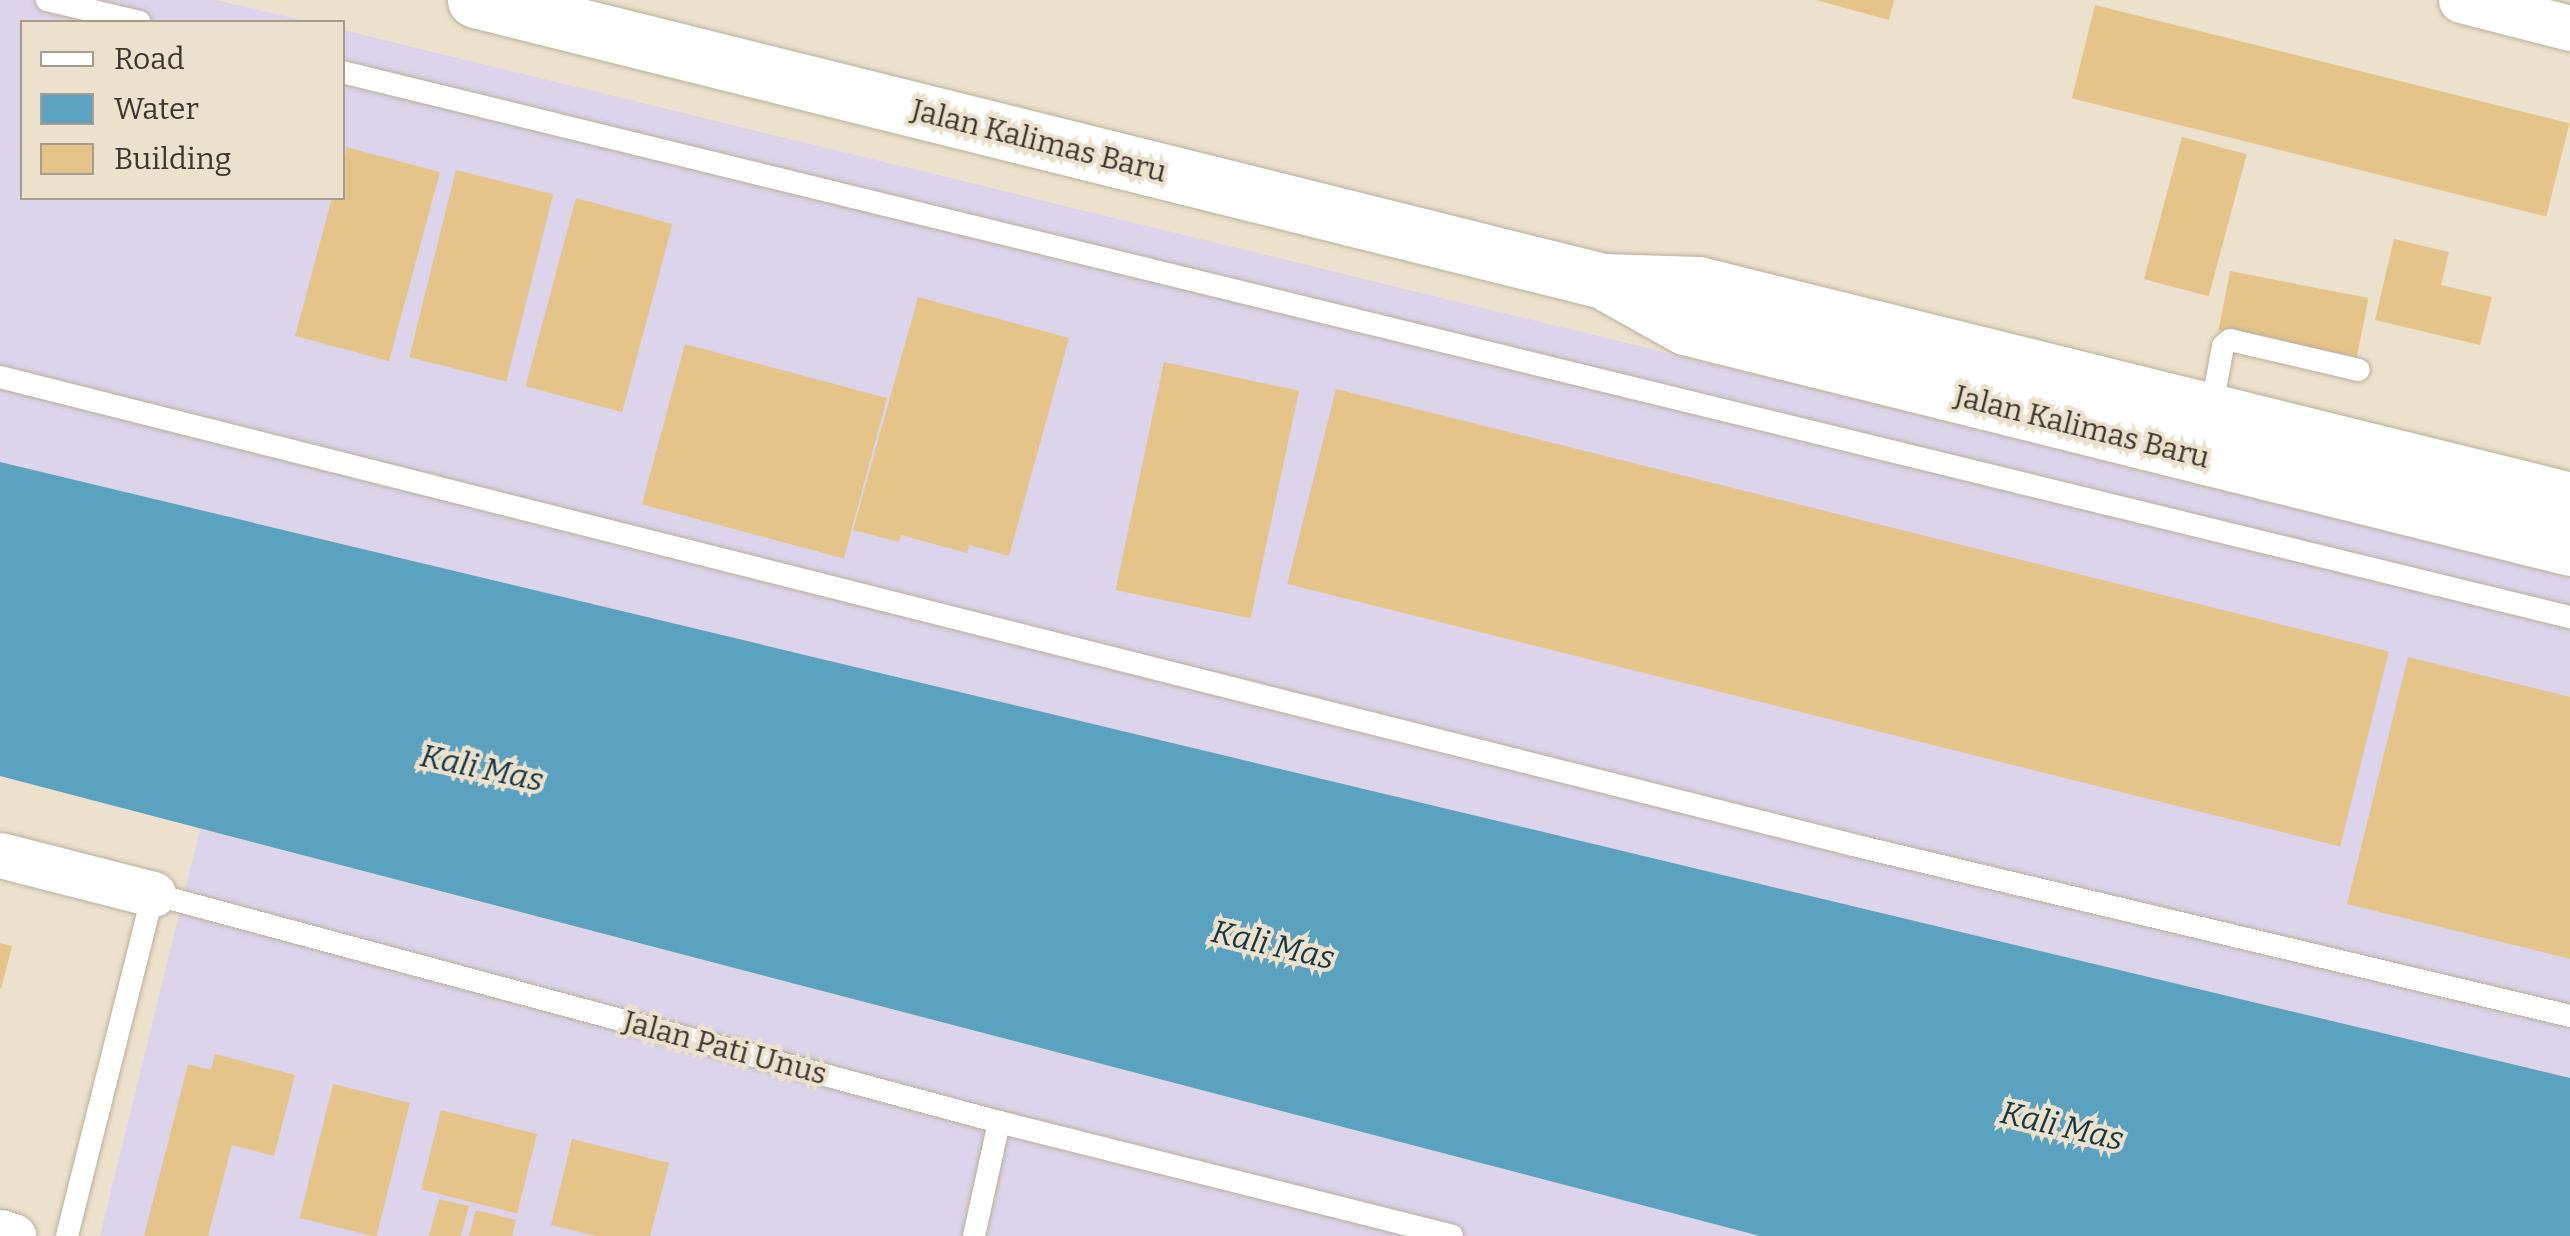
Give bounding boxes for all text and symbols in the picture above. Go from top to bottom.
legend [20,20,345,200]
text: Road [114,41,185,77]
text: Water [114,91,199,127]
street label: Jalan Kalimas Baru [908,92,1170,190]
text: Building [114,141,232,177]
street label: Jalan Kalimas Baru [1951,378,2213,476]
water label: Kali Mas [417,736,547,800]
water label: Kali Mas [1208,912,1338,978]
street label: Jalan Pati Unus [619,1004,831,1092]
water label: Kali Mas [1997,1093,2127,1159]

